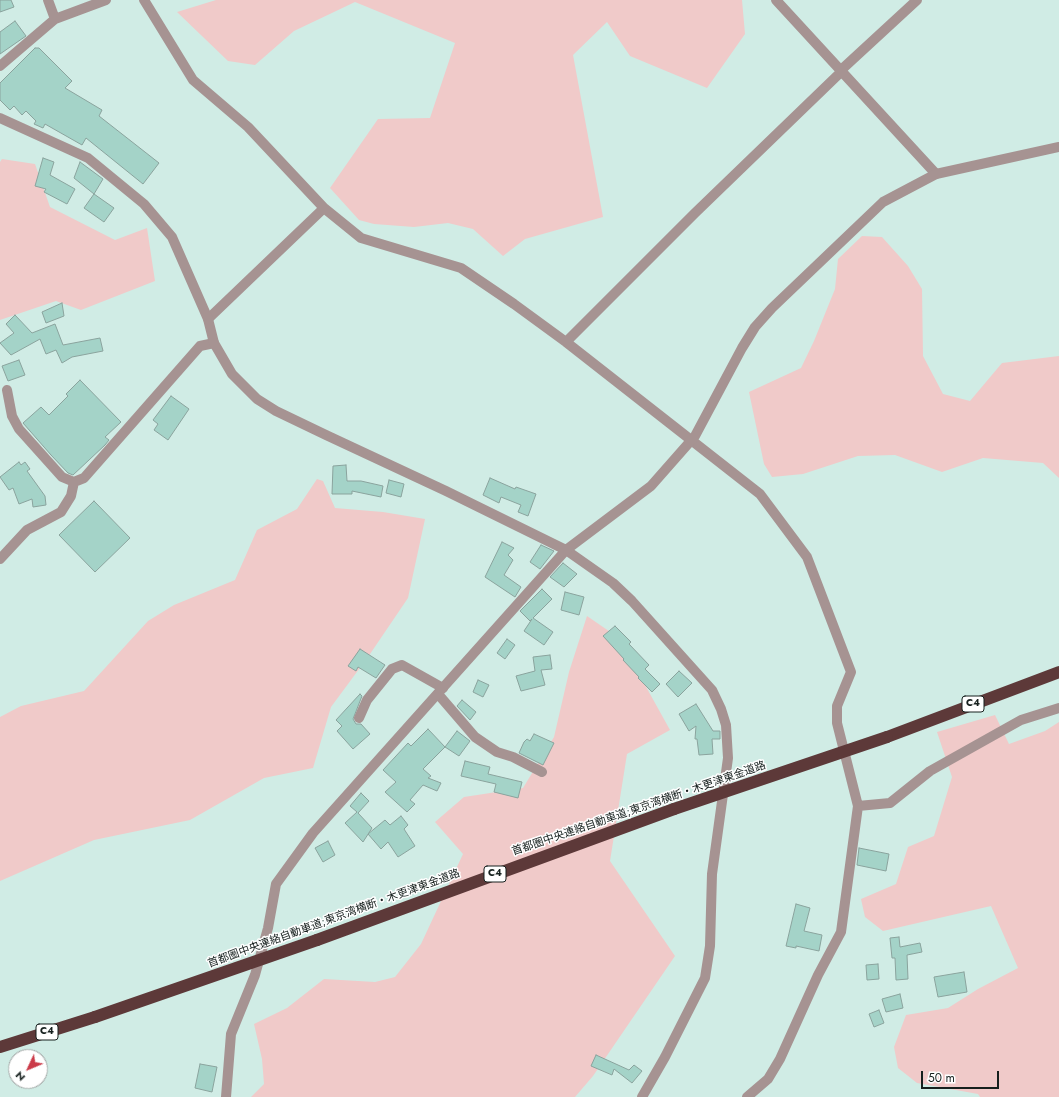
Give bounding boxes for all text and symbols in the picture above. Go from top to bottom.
road number: C4 [962,696,984,712]
street label: 首都圏中央連絡自動車道;東京湾横断・木更津東金道路 [510,759,768,859]
road number: C4 [484,866,506,882]
street label: 首都圏中央連絡自動車道;東京湾横断・木更津東金道路 [206,867,462,971]
road number: C4 [36,1024,58,1040]
north arrow [8,1049,48,1089]
scale bar [923,1063,1001,1089]
text: N [11,1068,29,1085]
text: 50 m [928,1069,955,1087]

